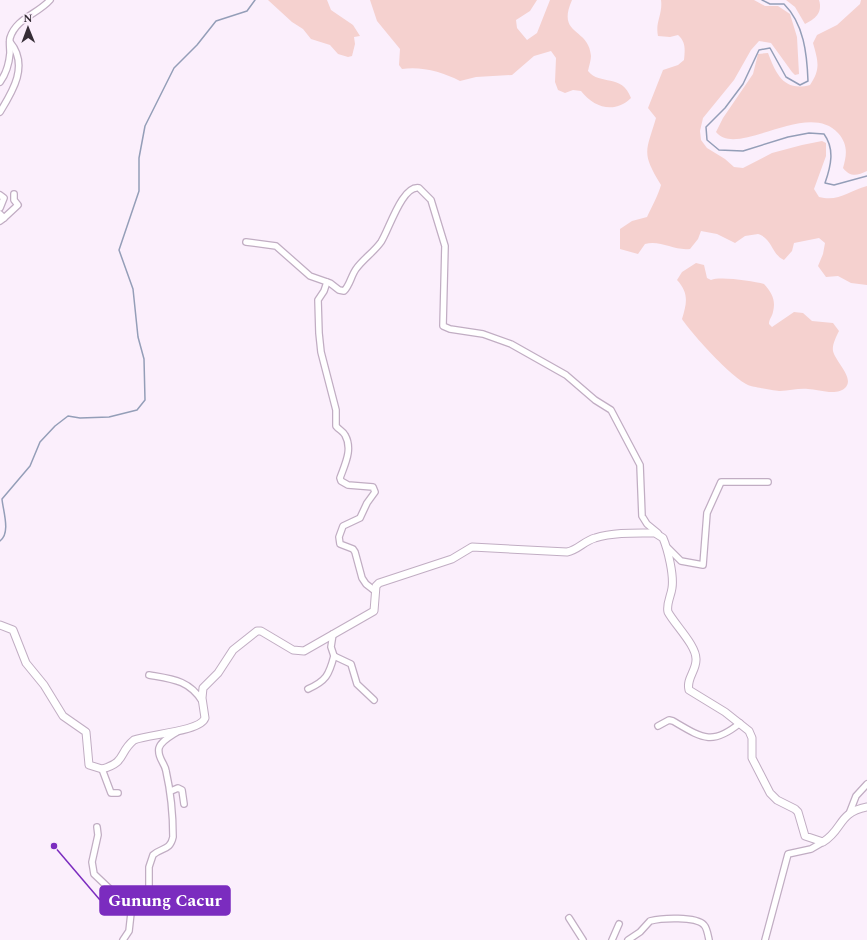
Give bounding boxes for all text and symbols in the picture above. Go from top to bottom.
north arrow [8,8,48,48]
text: N [23,10,32,27]
callout: Gunung Cacur [100,886,230,915]
text: Gunung Cacur [108,888,223,914]

